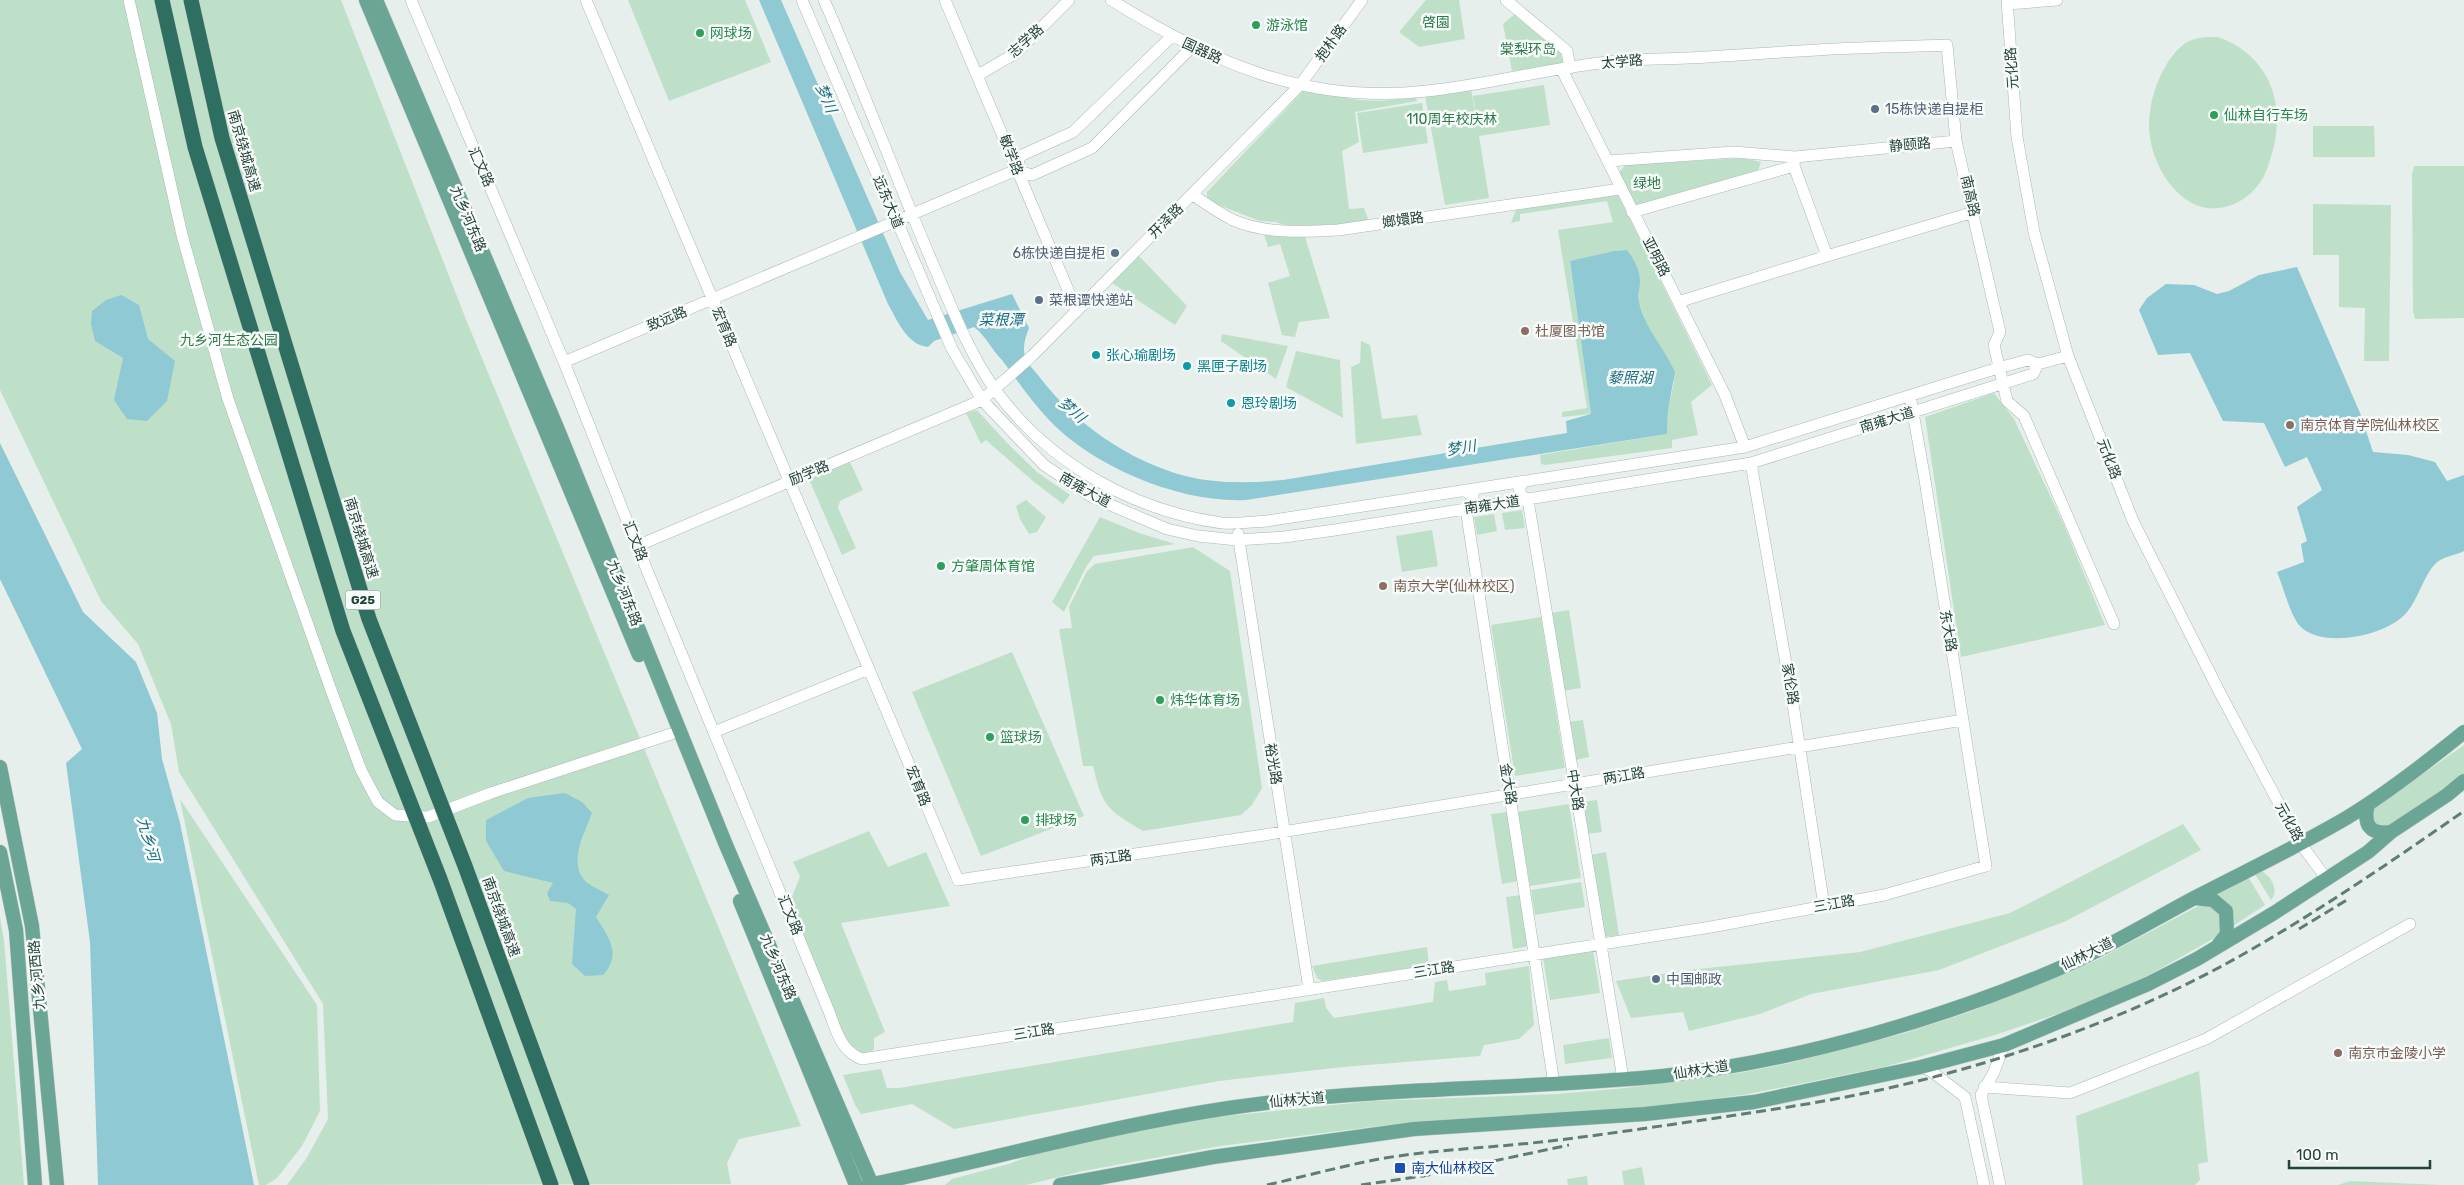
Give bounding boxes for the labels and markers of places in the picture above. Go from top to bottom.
place label: 游泳馆 [1266,17,1308,34]
marker: 游泳馆 [1250,19,1262,31]
place label: 网球场 [710,25,752,42]
marker: 网球场 [694,27,706,39]
place label: 15栋快递自提柜 [1885,101,1983,118]
marker: 15栋快递自提柜 [1869,103,1881,115]
place label: 仙林自行车场 [2224,107,2308,124]
marker: 仙林自行车场 [2208,109,2220,121]
place label: 6栋快递自提柜 [1013,245,1105,262]
marker: 6栋快递自提柜 [1109,247,1121,259]
place label: 菜根谭快递站 [1049,292,1133,309]
marker: 菜根谭快递站 [1033,294,1045,306]
place label: 杜厦图书馆 [1535,323,1605,340]
marker: 杜厦图书馆 [1519,325,1531,337]
place label: 张心瑜剧场 [1106,347,1176,364]
marker: 张心瑜剧场 [1090,349,1102,361]
place label: 黑匣子剧场 [1197,358,1267,375]
marker: 黑匣子剧场 [1181,360,1193,372]
place label: 恩玲剧场 [1241,395,1297,412]
marker: 恩玲剧场 [1225,397,1237,409]
place label: 南京体育学院仙林校区 [2300,417,2440,434]
marker: 南京体育学院仙林校区 [2284,419,2296,431]
place label: 方肇周体育馆 [951,558,1035,575]
marker: 方肇周体育馆 [935,560,947,572]
place label: 南京大学(仙林校区) [1393,578,1515,595]
marker: 南京大学(仙林校区) [1377,580,1389,592]
place label: 炜华体育场 [1170,692,1240,709]
marker: 炜华体育场 [1154,694,1166,706]
place label: 篮球场 [1000,729,1042,746]
marker: 篮球场 [984,731,996,743]
place label: 排球场 [1035,812,1077,829]
marker: 排球场 [1019,814,1031,826]
place label: 中国邮政 [1666,971,1722,988]
marker: 中国邮政 [1650,973,1662,985]
place label: 南京市金陵小学 [2348,1045,2446,1062]
marker: 南京市金陵小学 [2332,1047,2344,1059]
place label: 南大仙林校区 [1411,1160,1495,1177]
marker: 南大仙林校区 [1393,1161,1407,1175]

